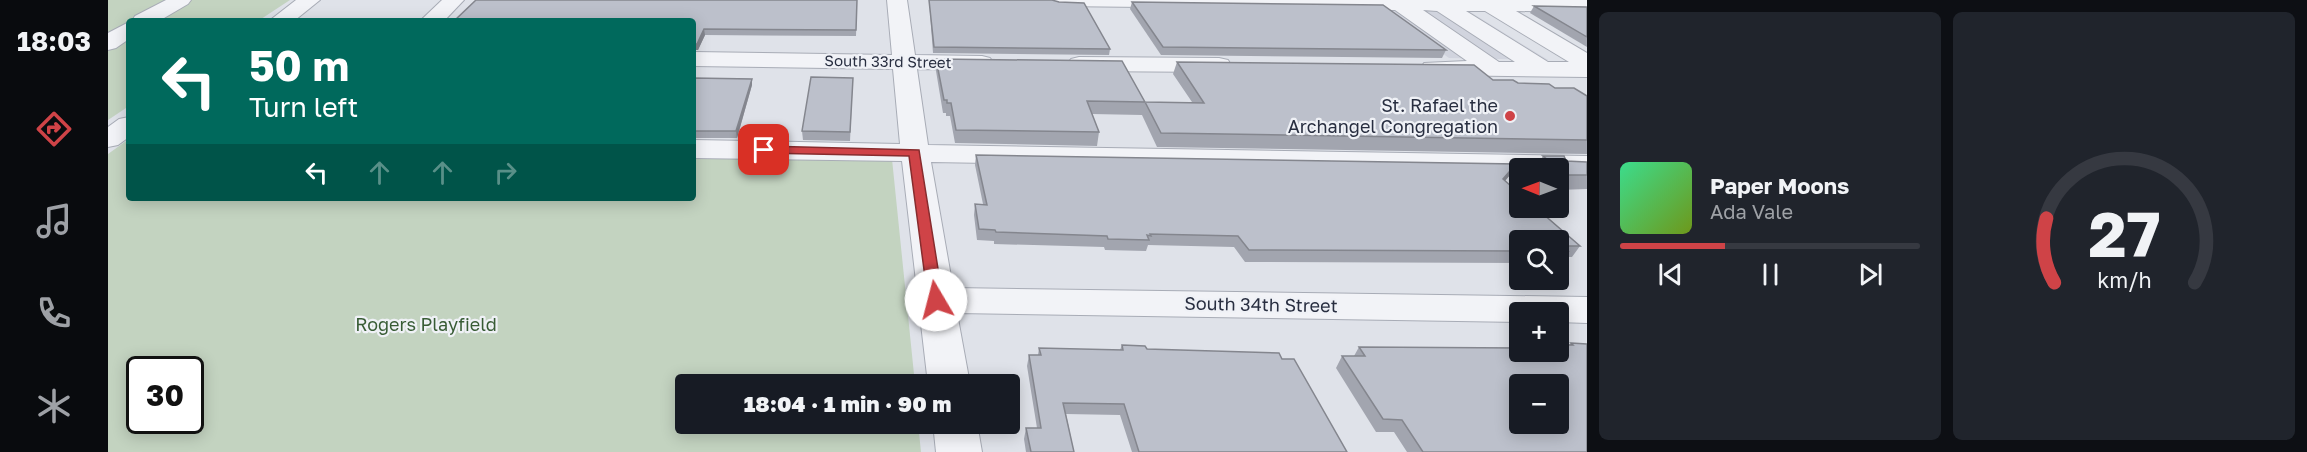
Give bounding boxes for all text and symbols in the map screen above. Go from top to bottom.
text: 18:03 [17,25,91,57]
text: 50 m [249,40,349,90]
icon: left [150,42,228,120]
street label: South 33rd Street [824,51,952,71]
text: Turn left [249,91,358,123]
place label: St. Rafael the Archangel Congregation [1288,94,1498,137]
icon: directions [33,108,75,150]
marker: St. Rafael the Archangel Congregation [1503,109,1517,123]
pin [738,124,789,175]
icon: arrive [747,133,780,166]
icon: left [300,156,333,189]
icon: ahead [363,156,396,189]
icon: ahead [426,156,459,189]
icon: right [489,156,522,189]
north arrow [1509,158,1569,218]
map controls [1509,158,1569,434]
text: Paper Moons [1710,172,1849,199]
text: 27 [2088,196,2160,271]
text: Ada Vale [1710,199,1793,223]
icon: music [33,200,75,242]
button: search [1509,230,1569,290]
icon: previous [1654,258,1687,291]
icon: pause [1754,258,1787,291]
icon: next [1854,258,1887,291]
text: km/h [2097,267,2151,293]
position arrow [904,268,968,332]
icon: phone [33,292,75,334]
street label: South 34th Street [1184,292,1338,316]
button: + [1509,302,1569,362]
park label: Rogers Playfield [355,313,497,335]
speed limit sign: 30 [126,356,204,434]
button: − [1509,374,1569,434]
icon: climate [33,385,75,427]
text: 18:04 · 1 min · 90 m [744,390,951,417]

